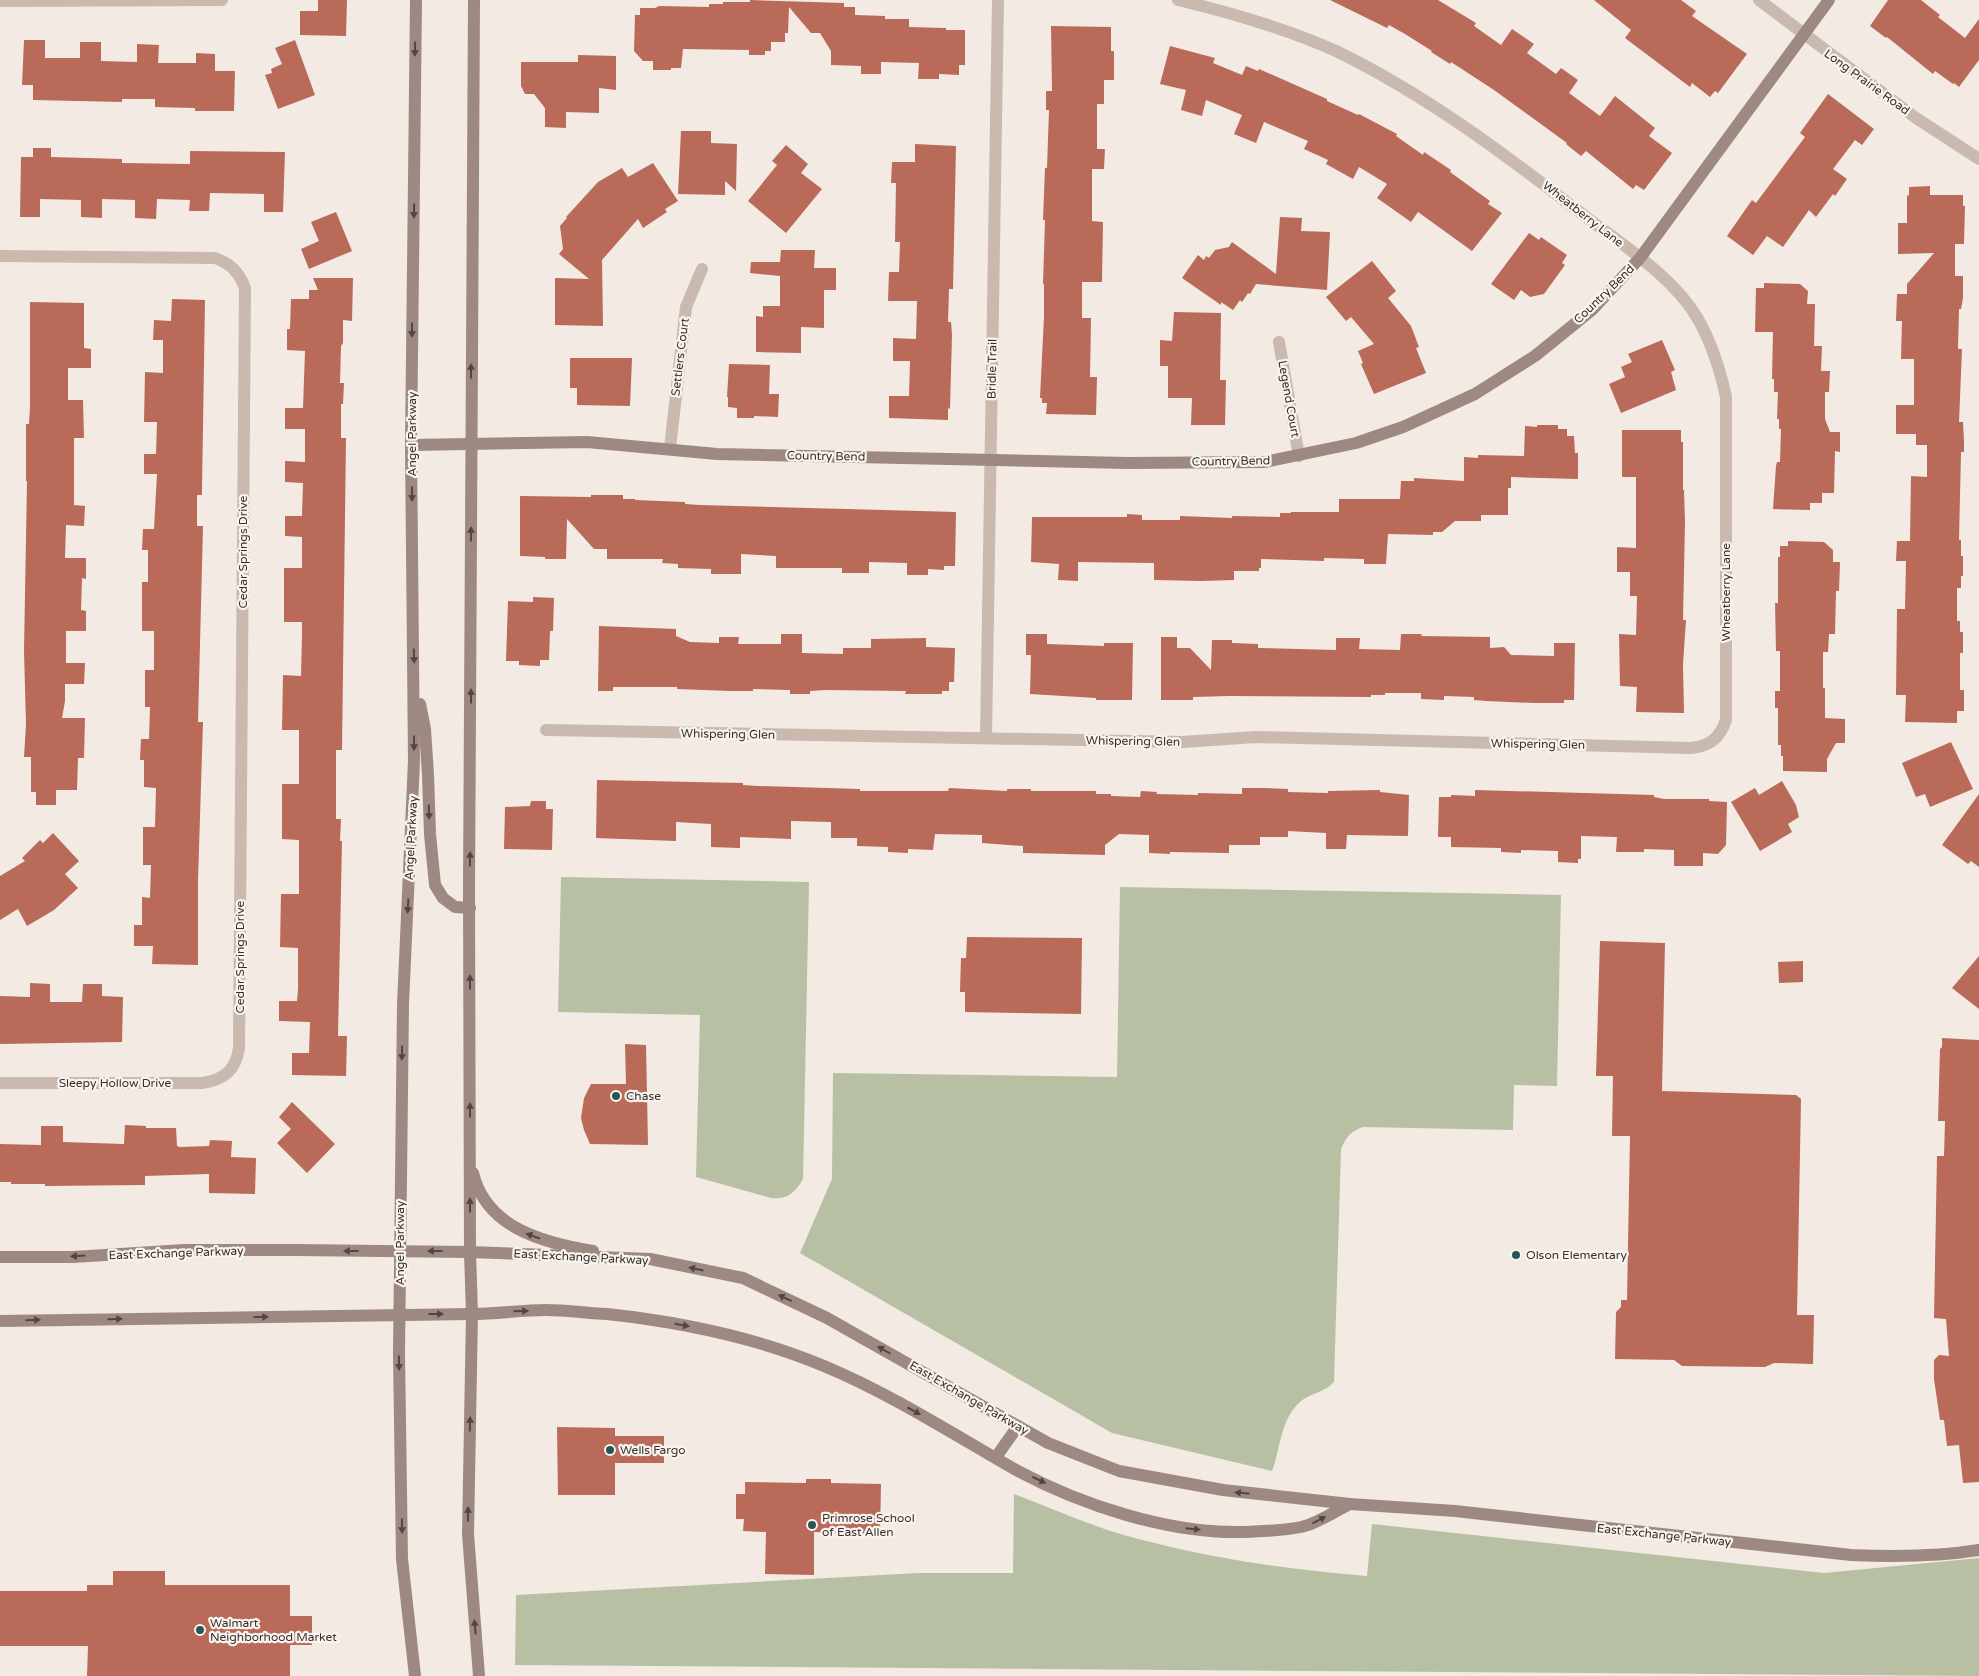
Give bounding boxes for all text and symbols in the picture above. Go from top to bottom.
one-way arrow [411,41,419,57]
street label: Long Prairie Road [1822,46,1912,118]
street label: Wheatberry Lane [1540,178,1626,250]
one-way arrow [410,203,418,219]
street label: Country Bend [1571,262,1637,326]
street label: Settlers Court [668,317,692,397]
one-way arrow [408,322,416,338]
street label: Bridle Trail [984,339,1000,399]
street label: Legend Court [1275,359,1303,439]
one-way arrow [467,363,475,379]
street label: Angel Parkway [405,391,419,476]
street label: Country Bend [787,448,865,464]
street label: Country Bend [1192,453,1270,469]
one-way arrow [408,486,416,502]
street label: Cedar Springs Drive [236,495,250,608]
one-way arrow [467,526,475,542]
street label: Wheatberry Lane [1719,543,1733,641]
one-way arrow [410,648,418,664]
one-way arrow [467,688,475,704]
street label: Whispering Glen [681,726,775,742]
street label: Whispering Glen [1086,733,1180,749]
one-way arrow [410,736,418,752]
street label: Whispering Glen [1491,736,1585,752]
street label: Angel Parkway [402,795,420,881]
one-way arrow [425,804,433,820]
one-way arrow [466,851,474,867]
one-way arrow [403,898,411,914]
street label: Cedar Springs Drive [233,900,247,1013]
one-way arrow [466,974,474,990]
one-way arrow [398,1045,406,1061]
street label: Sleepy Hollow Drive [59,1076,171,1090]
place label: Chase [626,1089,661,1103]
marker: Chase [610,1090,622,1102]
one-way arrow [466,1102,474,1118]
one-way arrow [466,1197,474,1213]
street label: Angel Parkway [393,1200,407,1285]
one-way arrow [526,1232,541,1239]
street label: East Exchange Parkway [108,1244,244,1262]
street label: East Exchange Parkway [513,1246,649,1268]
one-way arrow [342,1247,358,1255]
one-way arrow [426,1247,442,1255]
place label: Olson Elementary [1526,1248,1627,1262]
marker: Olson Elementary [1510,1249,1522,1261]
one-way arrow [69,1253,85,1261]
one-way arrow [688,1264,704,1272]
one-way arrow [778,1294,792,1302]
one-way arrow [513,1307,529,1315]
one-way arrow [428,1310,444,1318]
one-way arrow [253,1313,269,1321]
one-way arrow [107,1315,123,1323]
one-way arrow [25,1316,41,1324]
one-way arrow [674,1321,690,1329]
one-way arrow [877,1346,891,1354]
one-way arrow [396,1356,404,1372]
street label: East Exchange Parkway [907,1358,1031,1438]
one-way arrow [907,1407,922,1415]
one-way arrow [466,1416,474,1432]
place label: Wells Fargo [620,1443,686,1457]
marker: Wells Fargo [604,1444,616,1456]
one-way arrow [1032,1476,1046,1484]
one-way arrow [1234,1489,1250,1497]
one-way arrow [464,1506,472,1522]
place label: Primrose School of East Allen [822,1511,915,1539]
one-way arrow [1312,1516,1326,1524]
one-way arrow [398,1518,406,1534]
marker: Primrose School of East Allen [806,1519,818,1531]
street label: East Exchange Parkway [1596,1521,1732,1549]
one-way arrow [1185,1525,1201,1533]
place label: Walmart Neighborhood Market [210,1616,337,1644]
one-way arrow [471,1619,479,1635]
marker: Walmart Neighborhood Market [194,1624,206,1636]

